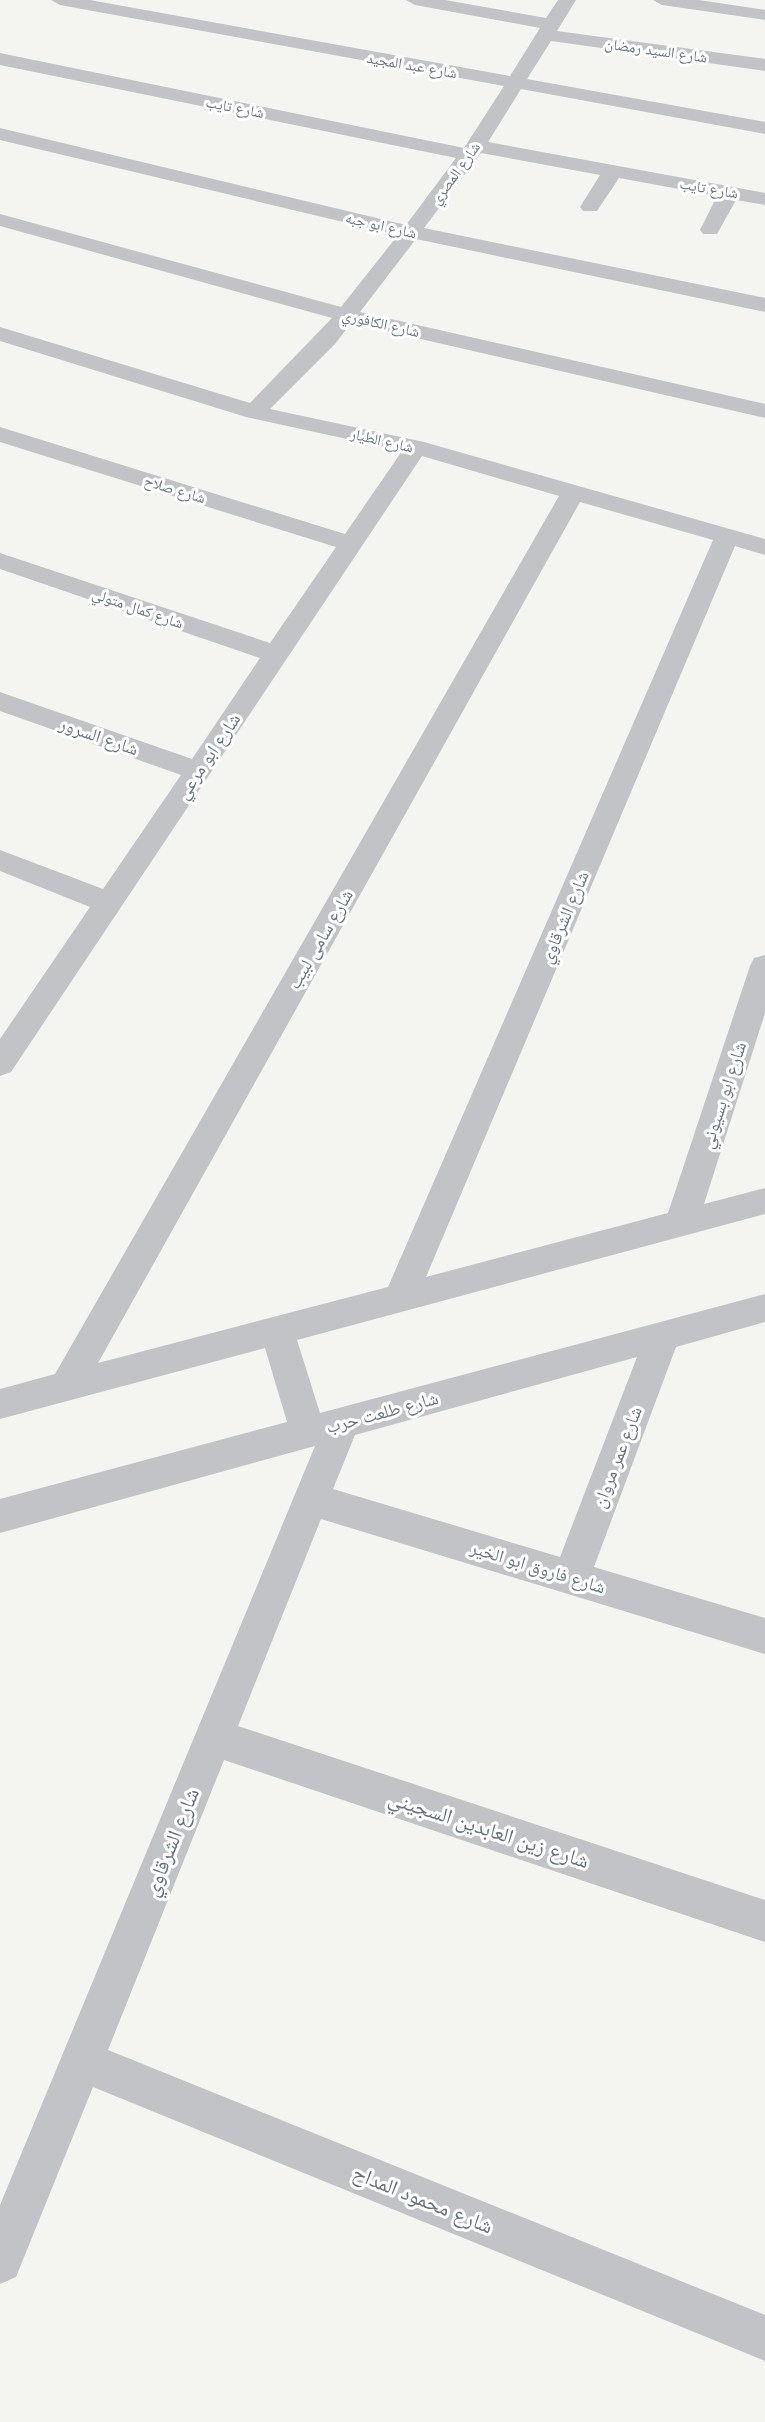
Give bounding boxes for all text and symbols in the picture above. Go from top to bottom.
street label: شارع السيد رمضان [604,33,708,68]
street label: شارع عبد المجيد [365,48,459,83]
street label: شارع تايب [204,92,266,123]
street label: شارع المصري [426,138,486,210]
street label: شارع تايب [678,174,740,203]
street label: شارع ابو جبه [343,208,419,243]
street label: شارع الكافوري [340,305,422,344]
street label: شارع الطيار [348,423,415,457]
street label: شارع صلاح [142,471,208,508]
street label: شارع كمال متولي [89,584,186,635]
street label: شارع ابو مرعي [172,709,248,805]
street label: شارع السرور [56,712,141,760]
street label: شارع الشرقاوي [535,868,597,968]
street label: شارع سامى لبيب [283,885,358,993]
street label: شارع ابو بسيوني [696,1039,755,1152]
street label: شارع طلعت حرب [324,1387,441,1438]
street label: شارع عمر مروان [588,1403,647,1511]
street label: شارع فاروق ابو الخير [467,1536,608,1598]
street label: شارع الشرقاوي [138,1784,208,1901]
street label: شارع زين العابدين السجيني [384,1785,592,1877]
street label: شارع محمود المداح [349,2160,497,2239]

